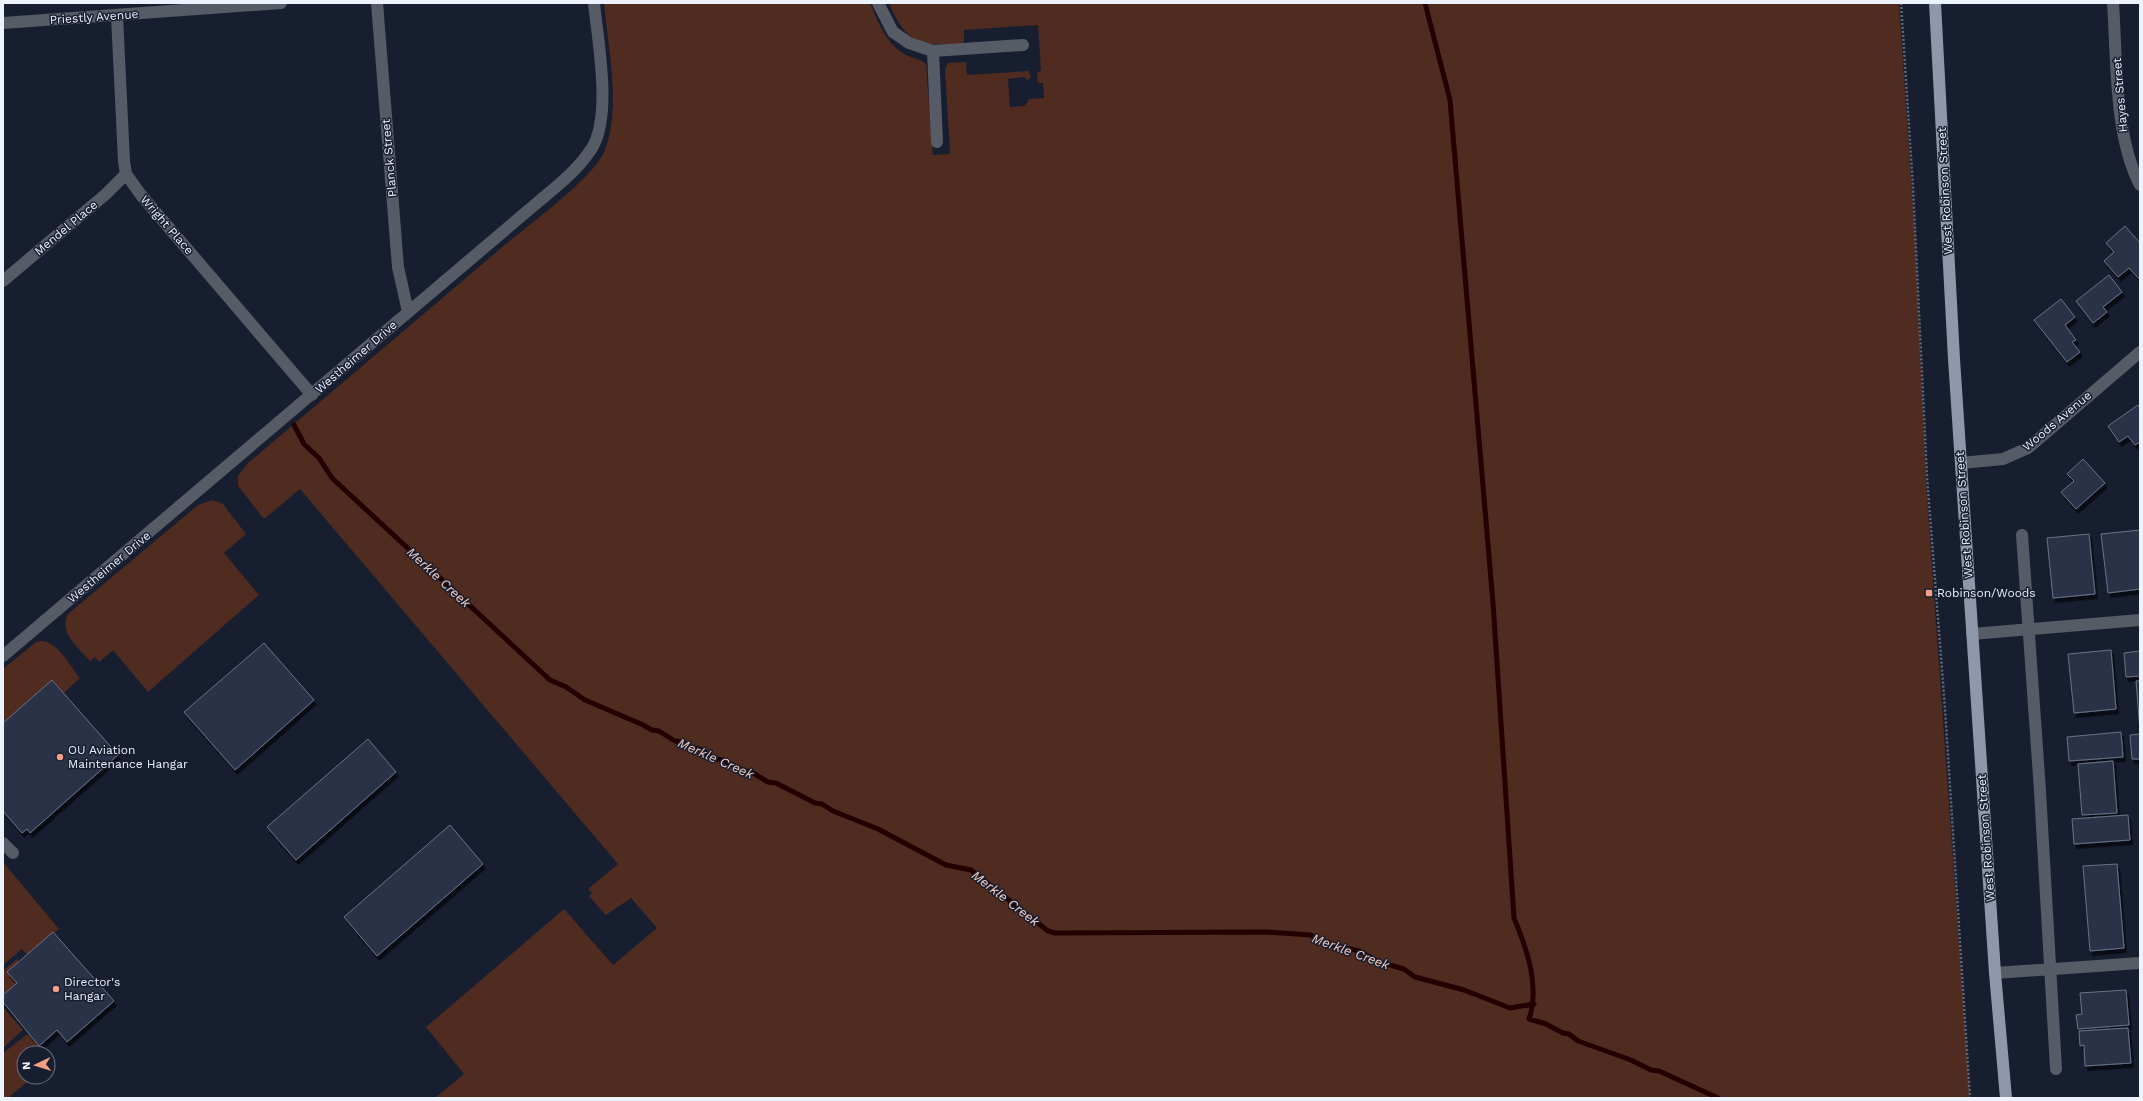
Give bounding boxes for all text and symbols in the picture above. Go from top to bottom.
street label: Priestly Avenue [49,7,139,27]
street label: Hayes Street [2110,57,2130,133]
street label: Planck Street [379,118,399,198]
street label: West Robinson Street [1935,127,1955,255]
street label: Wright Place [138,193,196,257]
street label: Mendel Place [32,198,100,258]
street label: Westheimer Drive [312,318,400,396]
street label: Woods Avenue [2020,388,2094,454]
street label: West Robinson Street [1953,451,1975,579]
street label: Westheimer Drive [65,528,153,606]
water label: Merkle Creek [404,544,474,611]
place label: Robinson/Woods [1937,586,2036,600]
marker: Robinson/Woods [1924,588,1934,598]
water label: Merkle Creek [676,735,757,782]
place label: OU Aviation Maintenance Hangar [68,743,188,771]
marker: OU Aviation Maintenance Hangar [55,752,65,762]
street label: West Robinson Street [1975,774,1997,902]
water label: Merkle Creek [969,867,1043,930]
water label: Merkle Creek [1310,931,1392,973]
place label: Director's Hangar [64,975,120,1003]
marker: Director's Hangar [51,984,61,994]
north arrow [16,1045,56,1085]
text: N [20,1061,33,1070]

